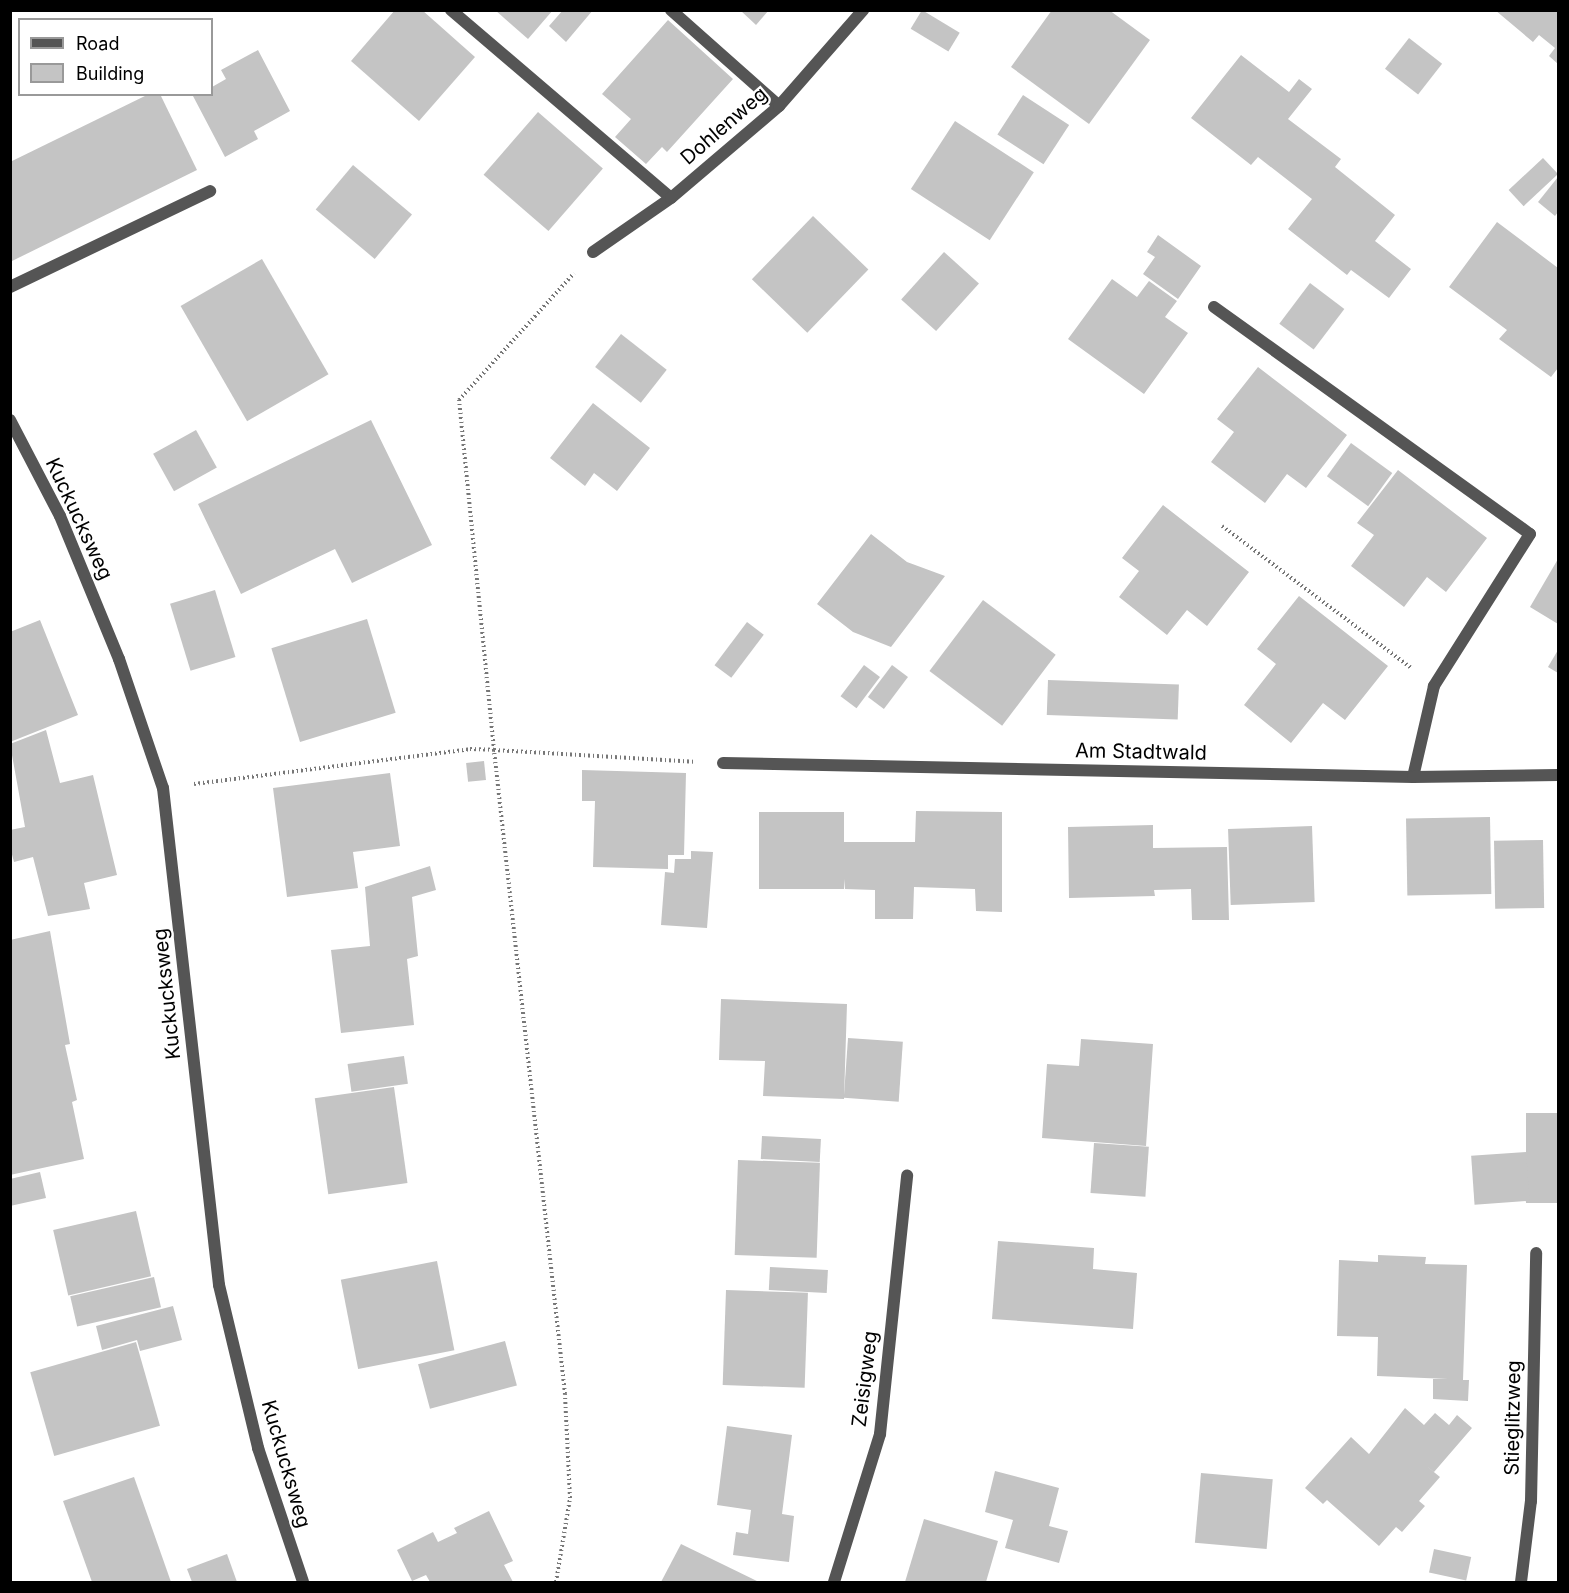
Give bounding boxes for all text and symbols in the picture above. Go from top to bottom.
legend [18,18,213,96]
text: Road [76,33,119,54]
text: Building [76,63,144,84]
street label: Dohlenweg [676,82,772,170]
street label: Kuckucksweg [40,454,118,584]
street label: Am Stadtwald [1075,739,1207,765]
street label: Kuckucksweg [148,927,186,1061]
street label: Zeisigweg [847,1330,883,1428]
street label: Stieglitzweg [1500,1360,1526,1476]
street label: Kuckucksweg [256,1397,316,1531]

